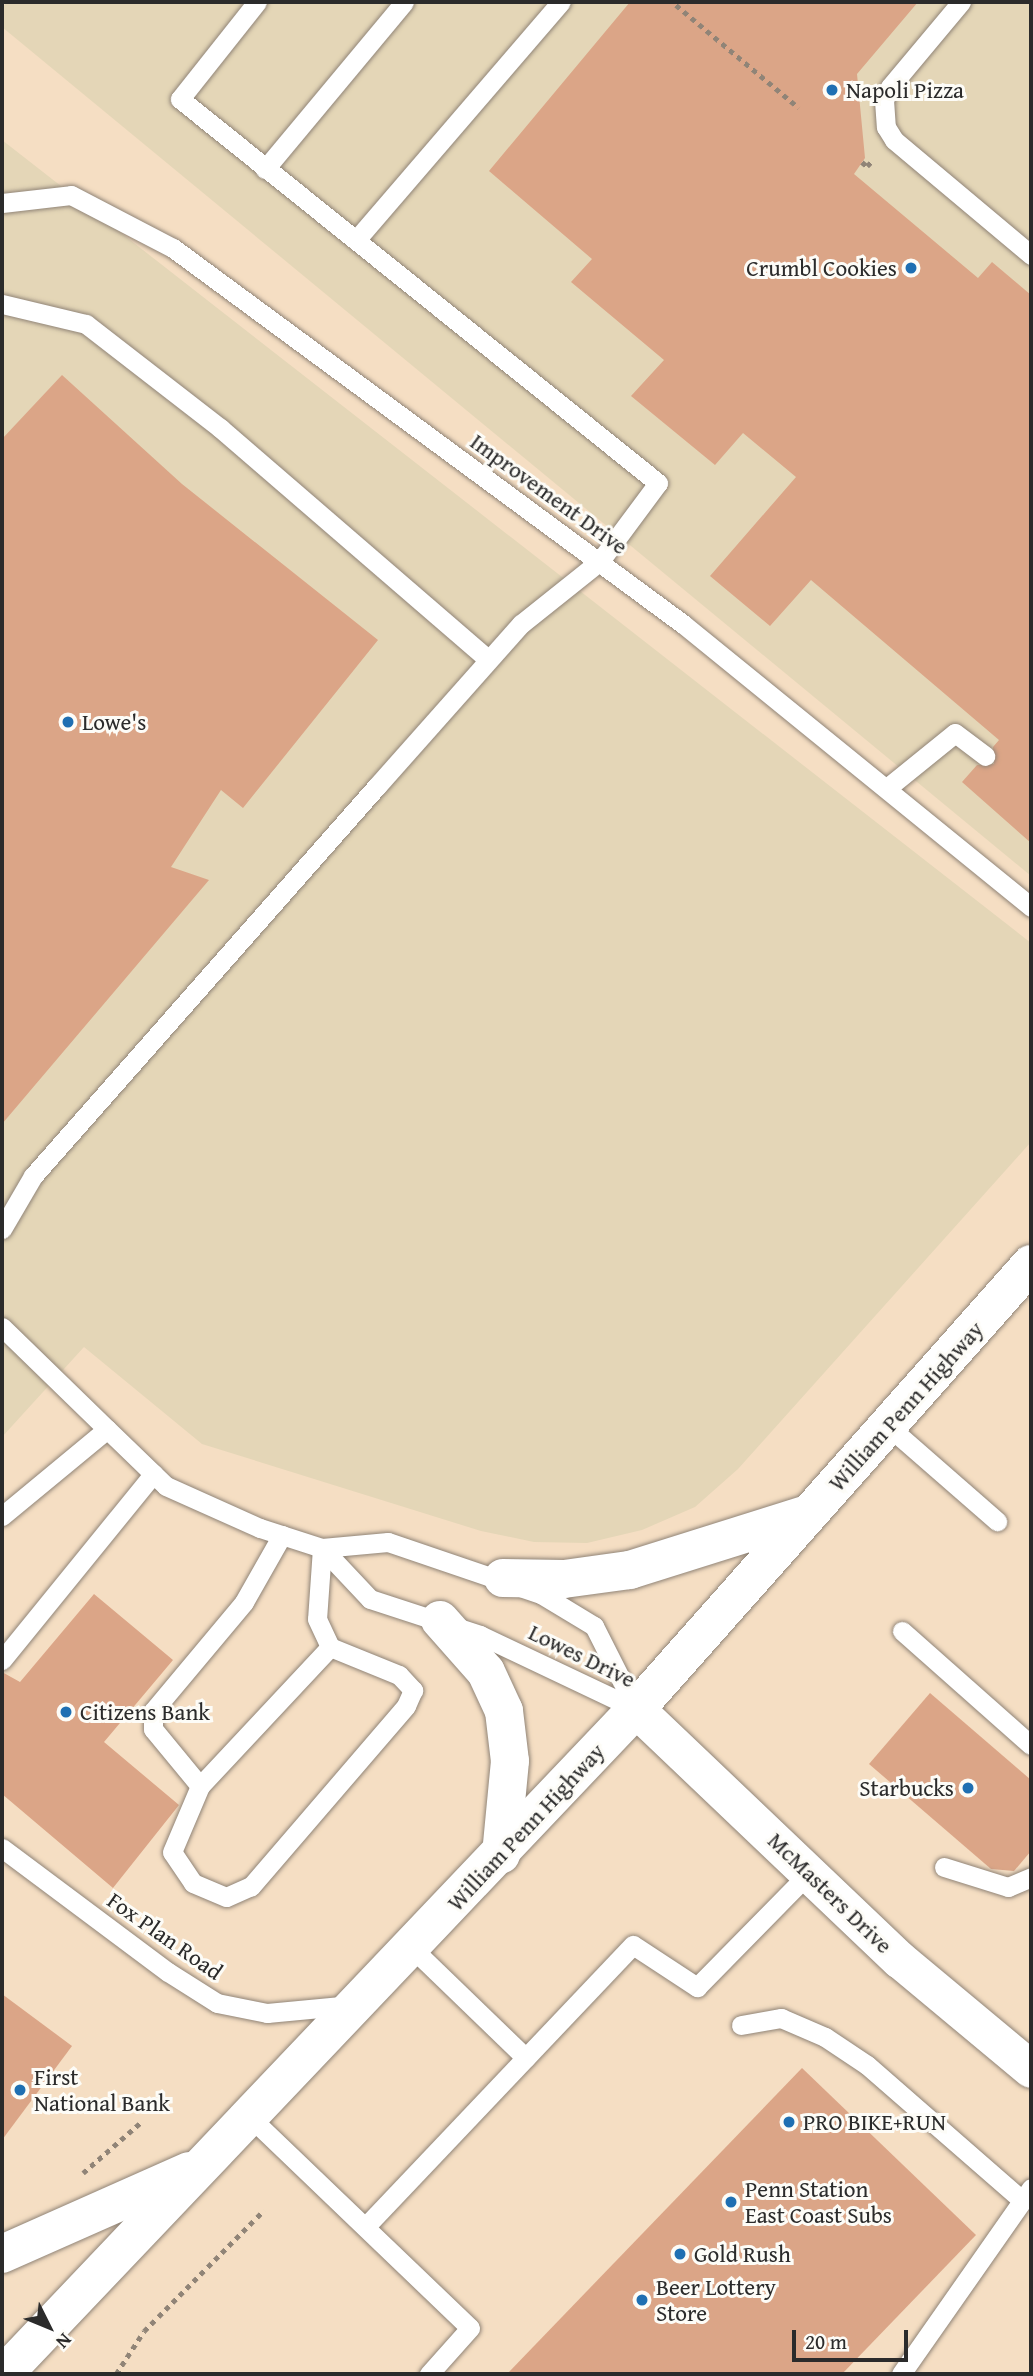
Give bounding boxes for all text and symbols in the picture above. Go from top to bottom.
place label: Napoli Pizza [846,76,964,104]
marker: Napoli Pizza [824,82,840,98]
place label: Crumbl Cookies [746,254,897,282]
marker: Crumbl Cookies [903,260,919,276]
street label: Improvement Drive [465,428,633,560]
place label: Lowe's [82,708,146,736]
marker: Lowe's [60,714,76,730]
street label: William Penn Highway [823,1316,989,1496]
street label: Lowes Drive [524,1618,640,1694]
place label: Citizens Bank [80,1698,210,1726]
marker: Citizens Bank [58,1704,74,1720]
street label: William Penn Highway [441,1738,611,1916]
place label: Starbucks [859,1774,954,1802]
marker: Starbucks [960,1780,976,1796]
street label: McMasters Drive [762,1827,898,1959]
street label: Fox Plan Road [102,1886,228,1986]
place label: First National Bank [34,2063,170,2117]
marker: First National Bank [12,2082,28,2098]
place label: PRO BIKE+RUN [803,2108,946,2136]
marker: PRO BIKE+RUN [781,2114,797,2130]
place label: Penn Station East Coast Subs [745,2175,892,2229]
marker: Penn Station East Coast Subs [723,2194,739,2210]
place label: Gold Rush [694,2240,791,2268]
marker: Gold Rush [672,2246,688,2262]
place label: Beer Lottery Store [656,2273,776,2327]
north arrow [14,2292,84,2362]
marker: Beer Lottery Store [634,2292,650,2308]
scale bar [795,2316,911,2360]
text: 20 m [805,2326,847,2357]
text: N [50,2327,79,2356]

